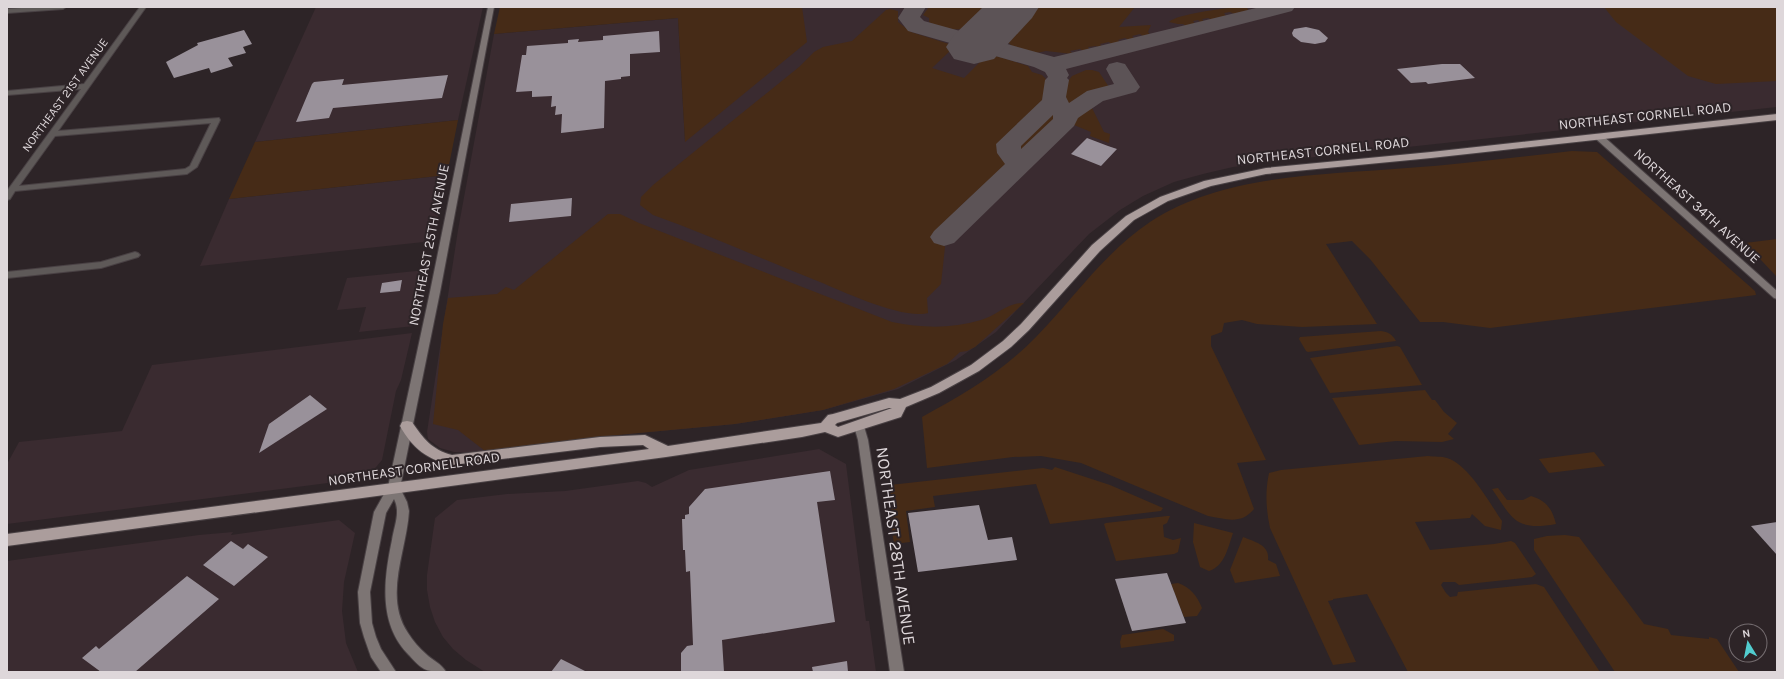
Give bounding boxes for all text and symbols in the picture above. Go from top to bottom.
street label: NORTHEAST 21ST AVENUE [19,35,111,155]
street label: NORTHEAST CORNELL ROAD [1558,98,1732,134]
street label: NORTHEAST CORNELL ROAD [1236,133,1410,169]
street label: NORTHEAST 34TH AVENUE [1630,145,1764,267]
street label: NORTHEAST 25TH AVENUE [405,163,453,327]
street label: NORTHEAST 28TH AVENUE [872,446,920,646]
street label: NORTHEAST CORNELL ROAD [327,449,501,489]
north arrow [1728,623,1768,663]
text: N [1741,627,1751,641]

